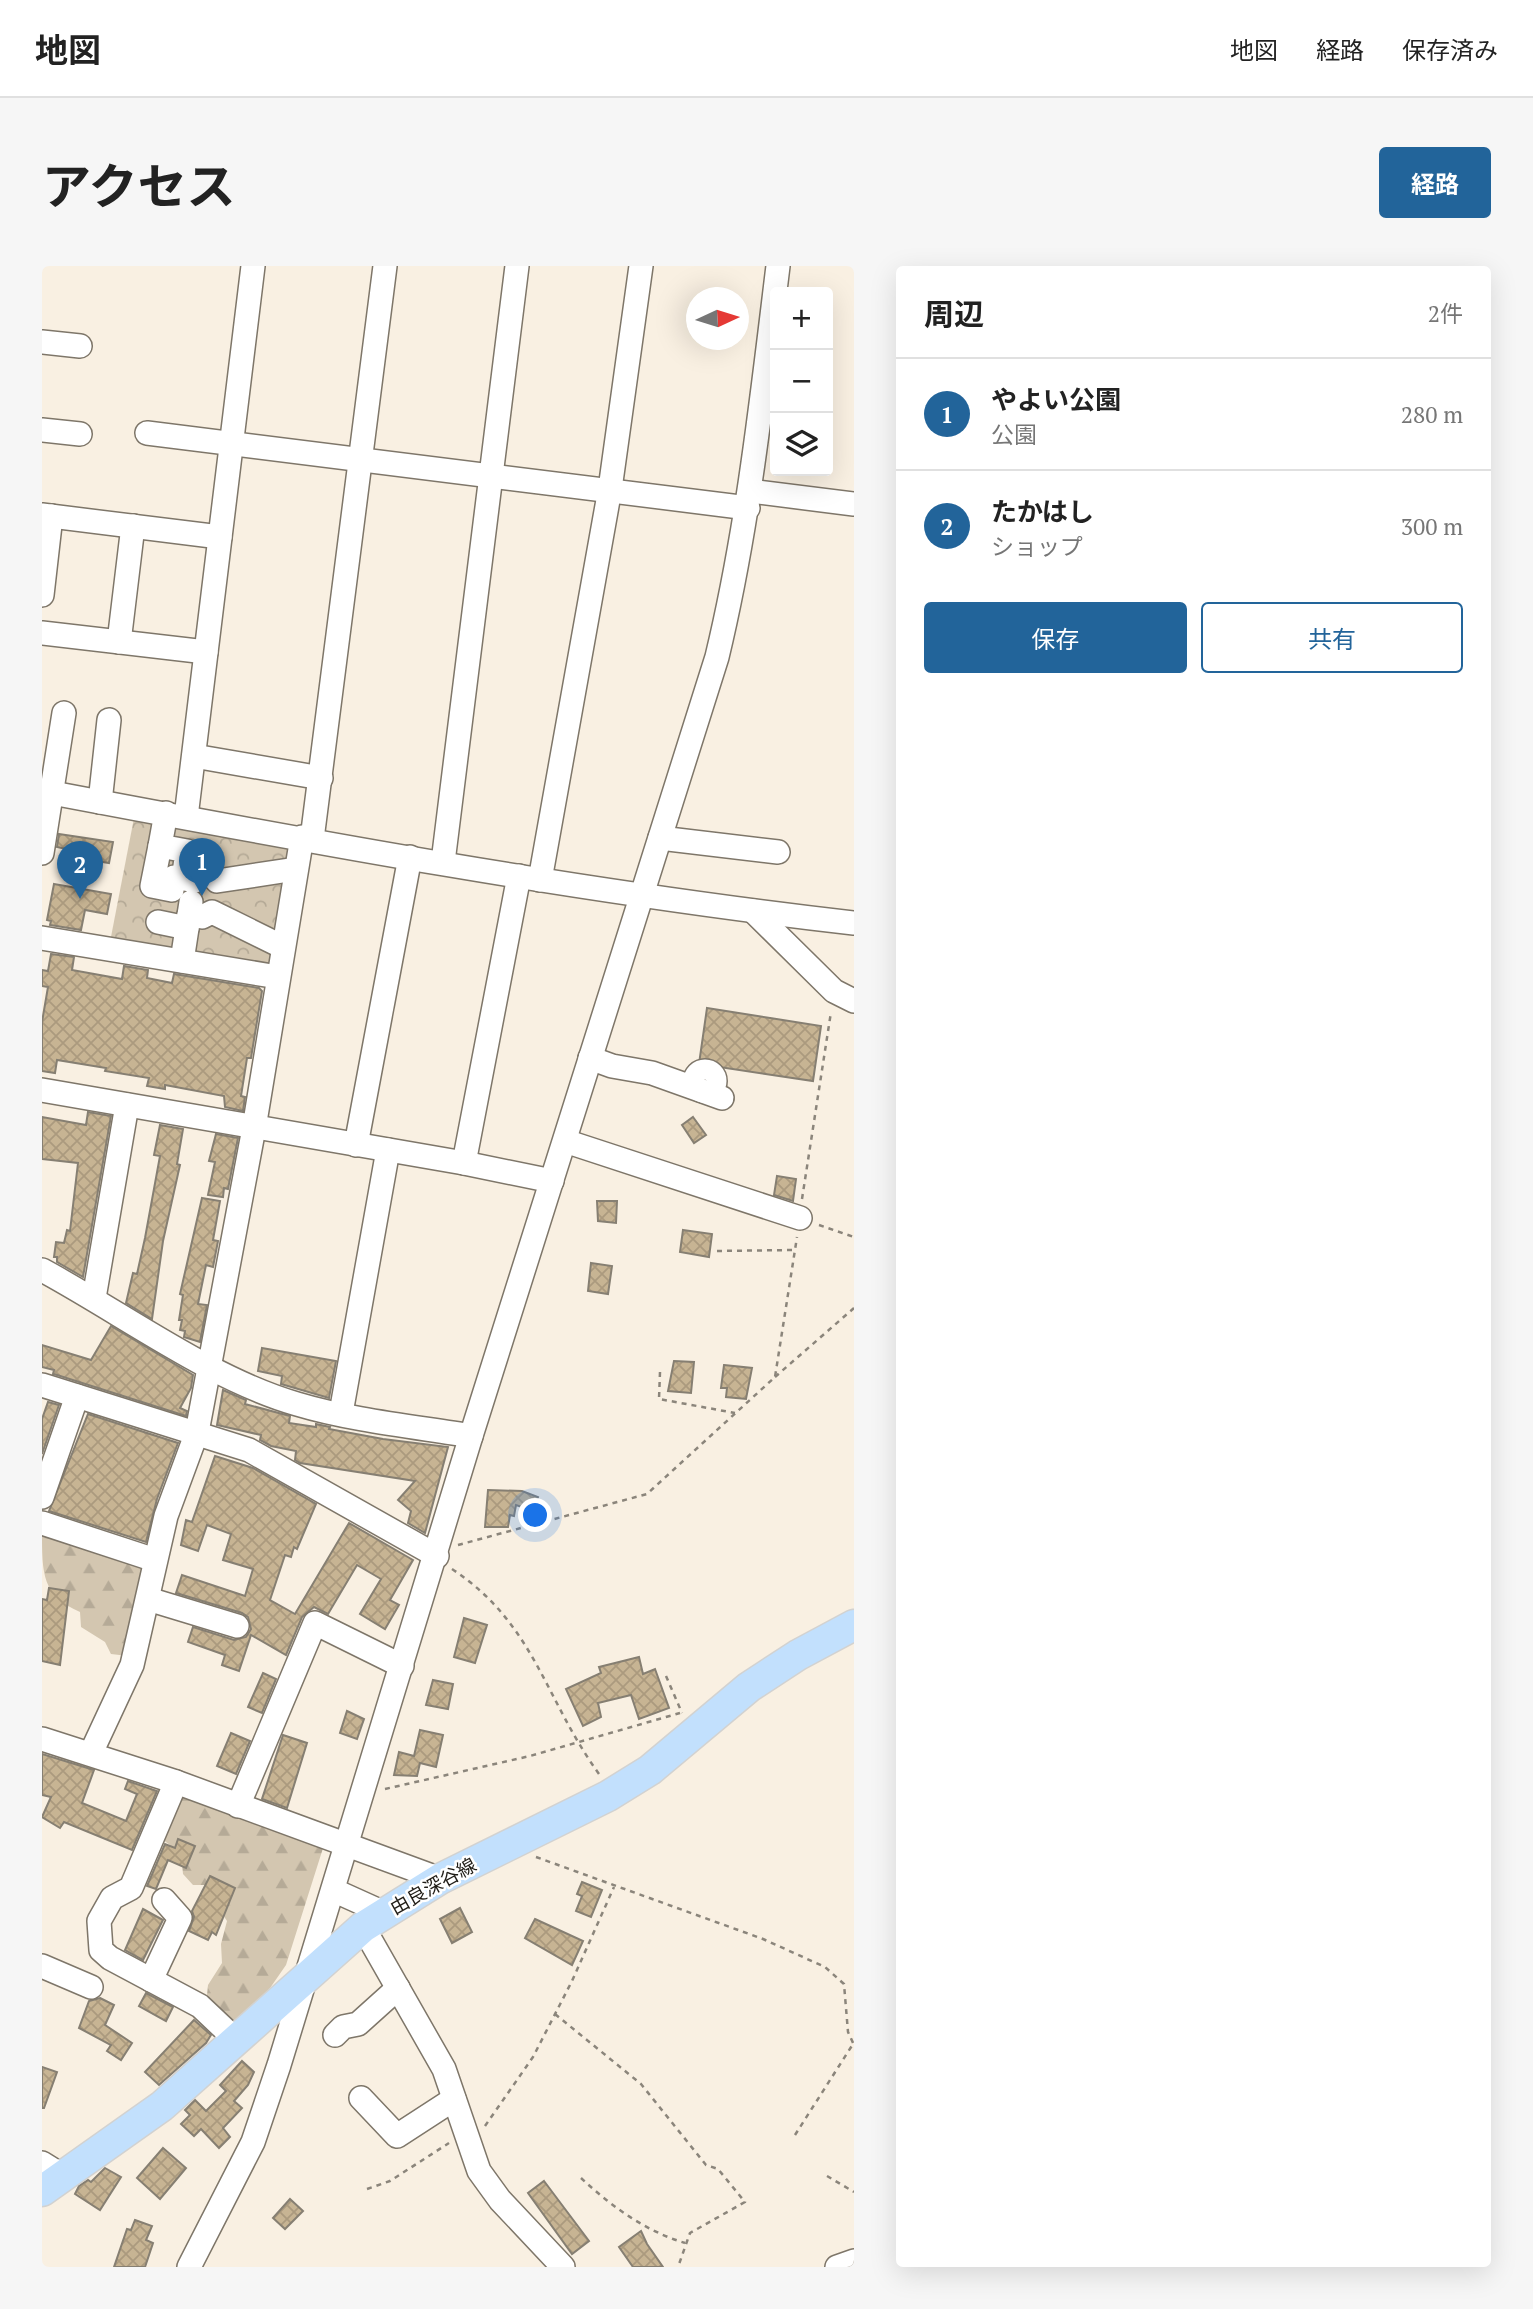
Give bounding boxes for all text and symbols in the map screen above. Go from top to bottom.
text: 地図 [35,28,101,71]
text: 地図 [1230,34,1278,66]
text: 経路 [1316,34,1364,66]
text: 保存済み [1402,34,1498,66]
button: 経路 [1379,147,1491,218]
text: アクセス [42,153,236,218]
north arrow [686,287,749,350]
map controls [770,287,833,476]
button: + [770,287,833,350]
text: 周辺 [924,294,984,334]
text: 2件 [1428,298,1463,329]
button: − [770,350,833,413]
text: やよい公園 [991,382,1121,416]
text: 1 [941,399,954,430]
text: 280 m [1401,399,1463,430]
button: layers [770,413,833,476]
text: 公園 [991,419,1037,450]
text: たかはし [991,494,1094,528]
text: 2 [941,511,954,542]
text: 300 m [1401,511,1463,542]
text: ショップ [991,531,1083,562]
button: 保存 [924,602,1187,673]
button: 共有 [1201,602,1463,673]
pin: 1 [179,838,225,896]
pin: 2 [57,841,103,899]
your location [518,1498,552,1532]
street label: 由良深谷線 [385,1852,480,1920]

